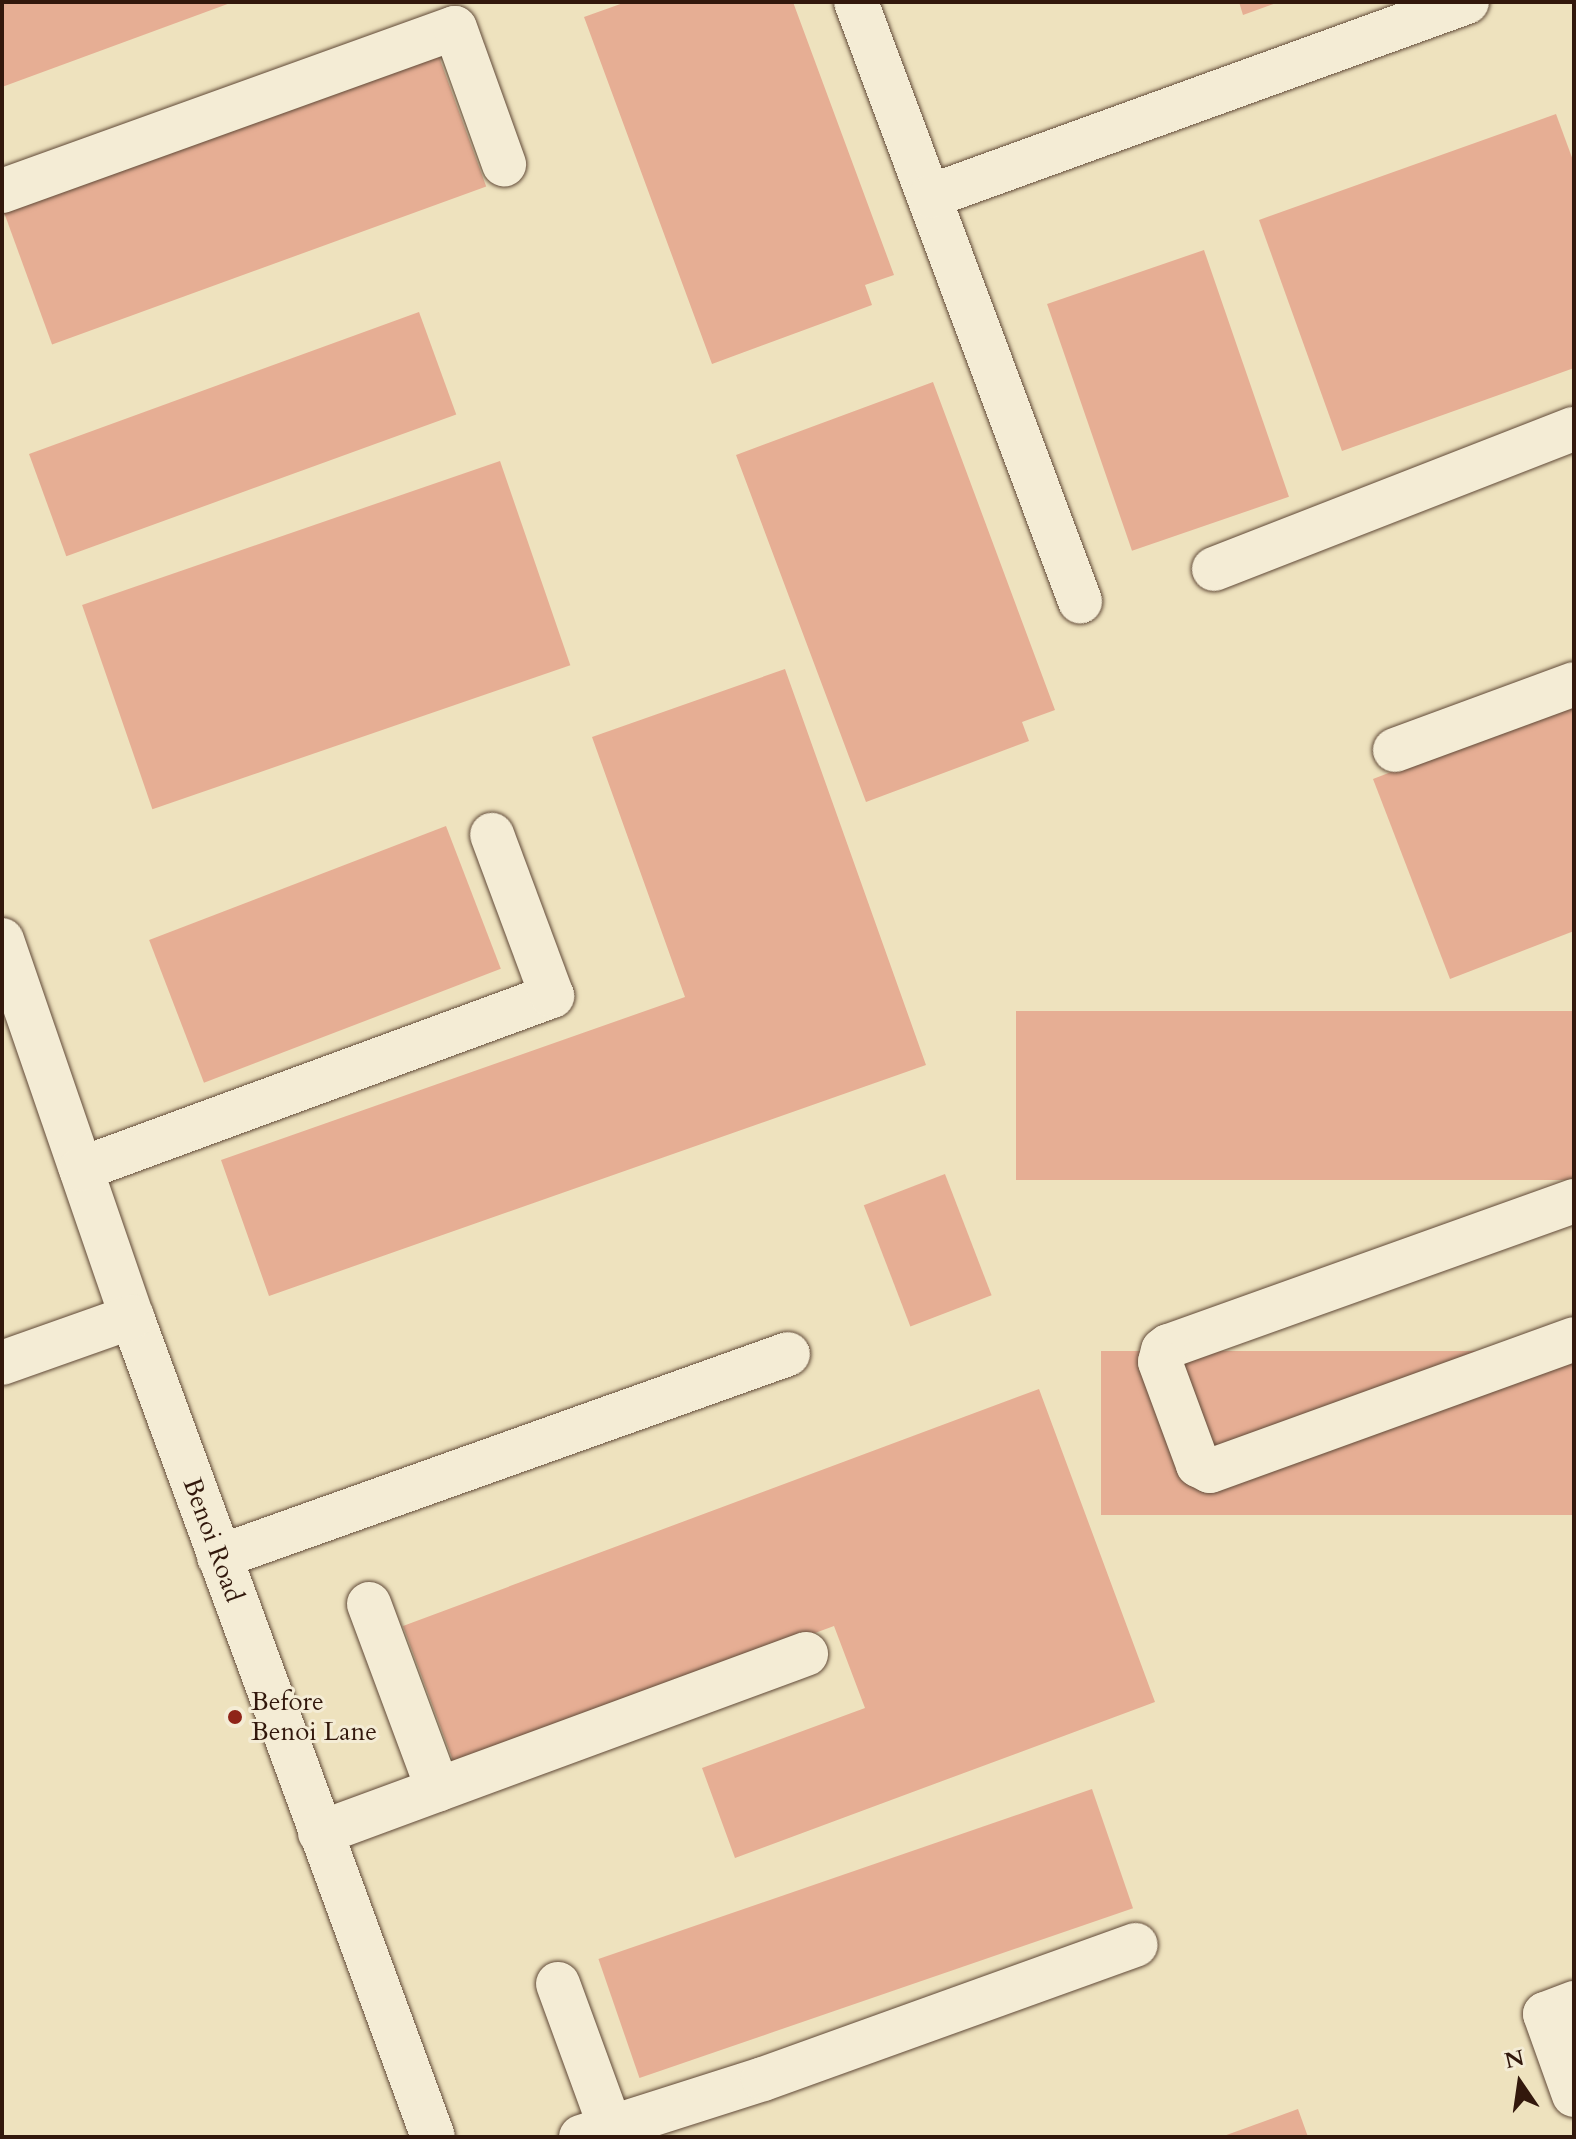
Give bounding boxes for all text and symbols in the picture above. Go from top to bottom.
street label: Benoi Road [176,1474,250,1606]
place label: Before Benoi Lane [251,1686,377,1748]
marker: Before Benoi Lane [226,1708,244,1726]
north arrow [1480,2043,1560,2123]
text: N [1502,2043,1527,2076]

